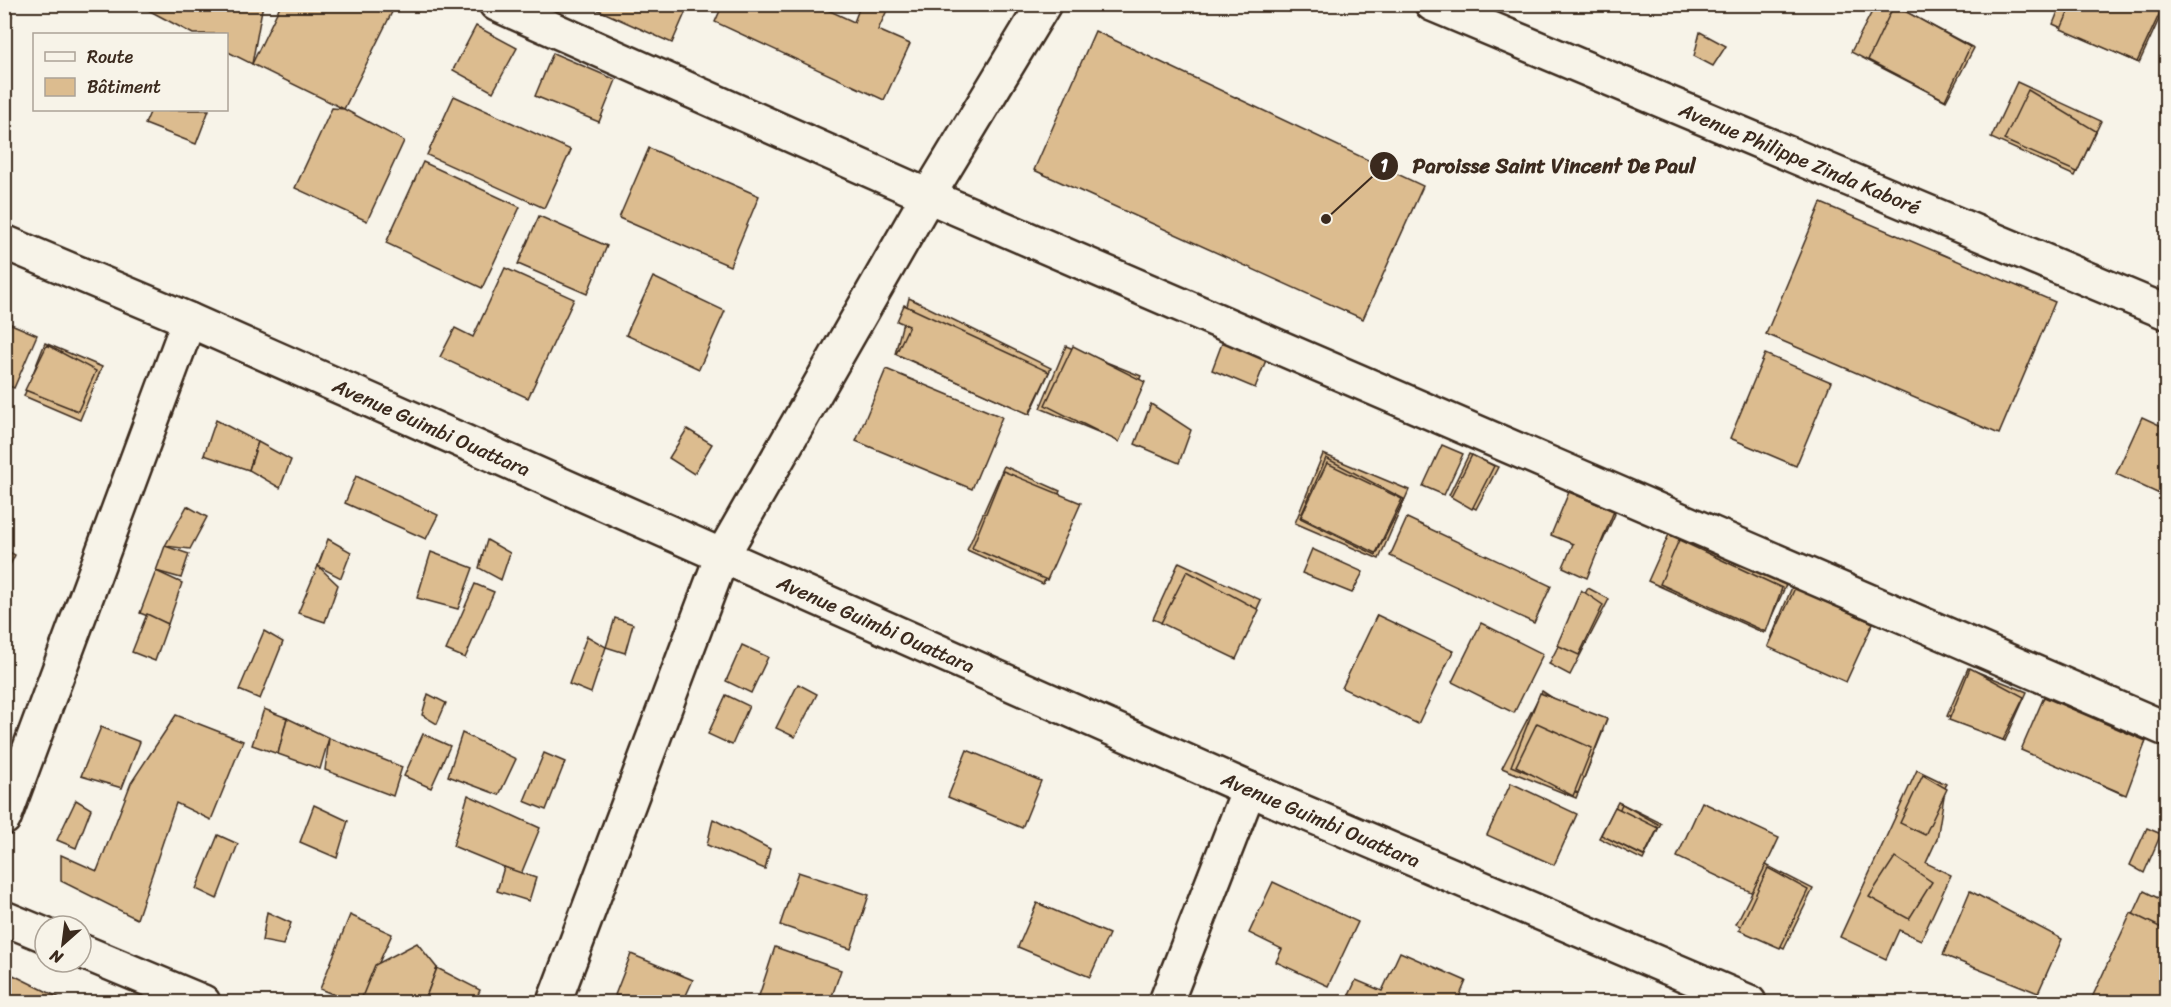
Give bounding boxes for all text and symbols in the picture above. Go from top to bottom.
legend [33,33,228,111]
text: Route [87,41,134,73]
text: Bâtiment [87,71,161,103]
street label: Avenue Philippe Zinda Kaboré [1673,92,1926,225]
callout: Paroisse Saint Vincent De Paul [1369,146,1708,185]
text: Paroisse Saint Vincent De Paul [1413,147,1696,185]
text: 1 [1380,150,1388,182]
street label: Avenue Guimbi Ouattara [326,368,536,486]
street label: Avenue Guimbi Ouattara [771,564,981,683]
street label: Avenue Guimbi Ouattara [1215,761,1426,877]
north arrow [33,914,93,974]
text: N [44,941,69,973]

